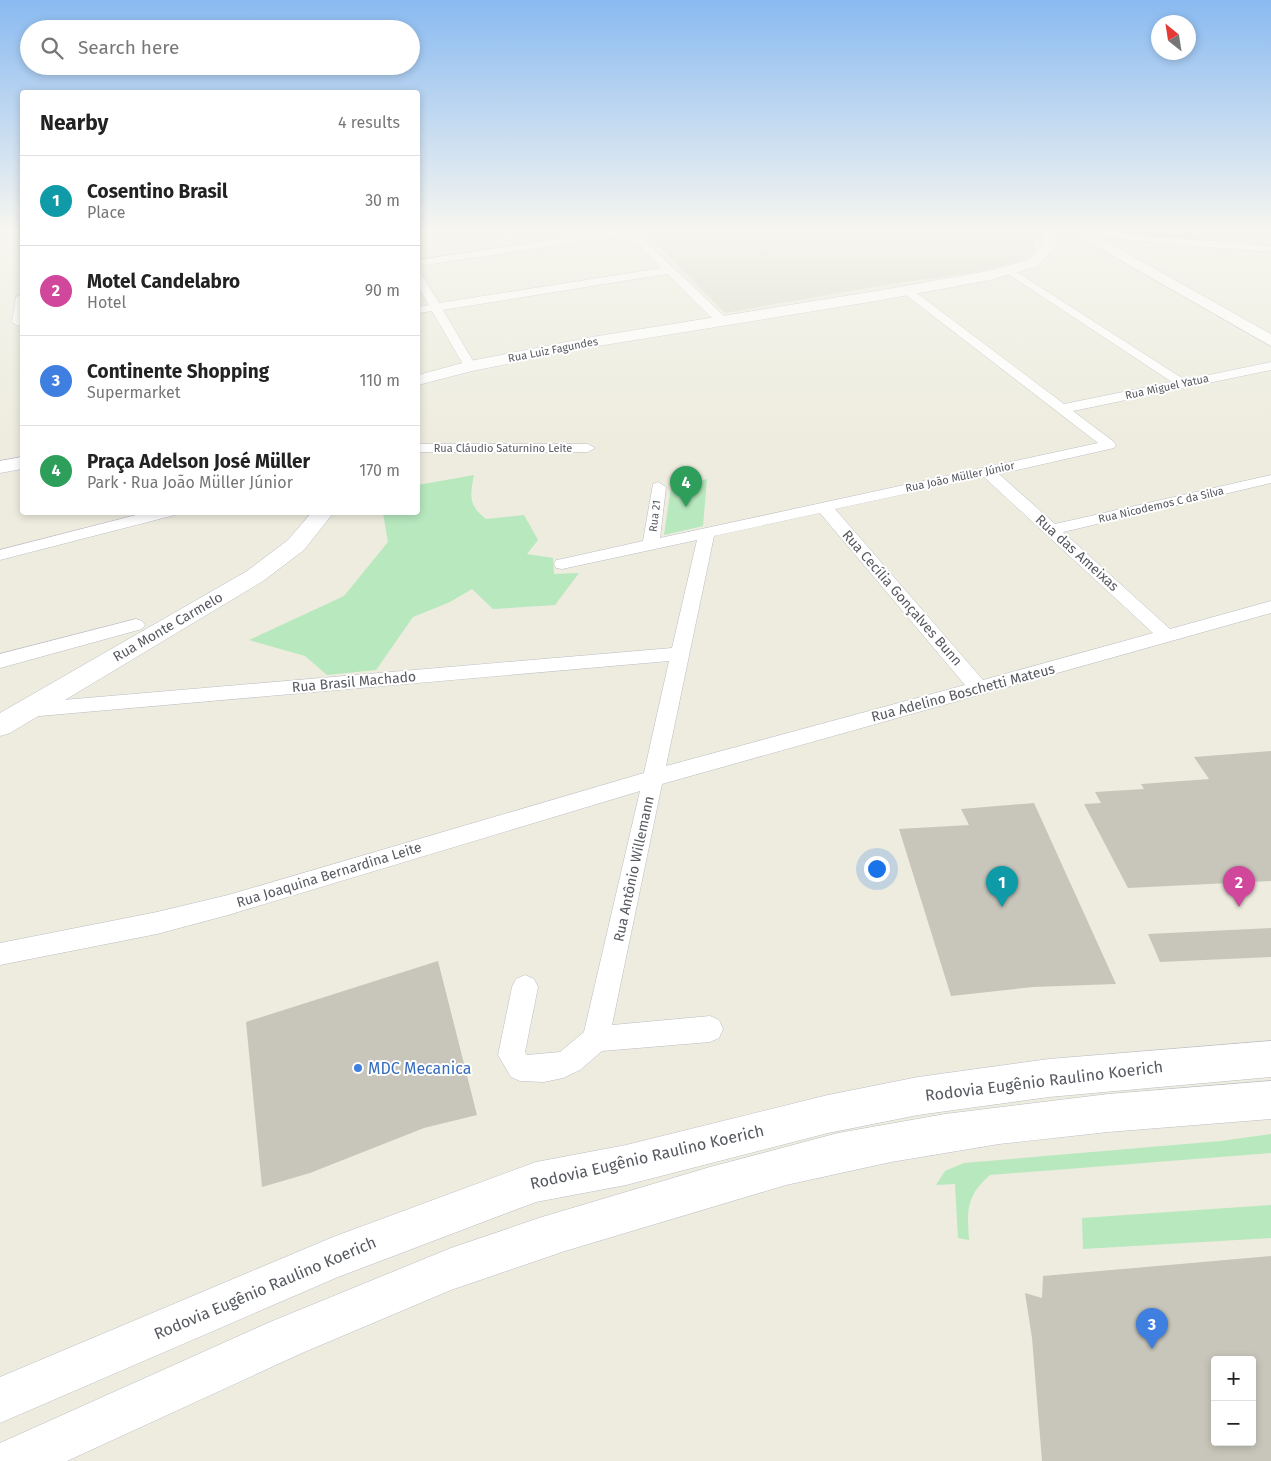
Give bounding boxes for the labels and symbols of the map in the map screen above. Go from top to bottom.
north arrow [1151,15,1196,60]
street label: Rua Luiz Fagundes [507,335,599,365]
street label: Rua Miguel Yatua [1124,372,1210,402]
street label: Rua Cláudio Saturnino Leite [434,442,572,455]
street label: Rua João Müller Júnior [904,459,1017,495]
pin: 4 [670,466,702,507]
street label: Rua Nicodemos C da Silva [1097,484,1225,526]
street label: Rua 21 [647,499,663,533]
street label: Rua das Ameixas [1032,511,1123,595]
street label: Rua Cecília Gonçalves Bunn [838,527,966,669]
street label: Rua Monte Carmelo [110,589,226,665]
street label: Rua Adelino Boschetti Mateus [869,660,1057,726]
street label: Rua Brasil Machado [291,668,417,696]
street label: Rua Antônio Willemann [610,795,658,943]
street label: Rua Joaquina Bernardina Leite [234,839,424,911]
your location [864,856,890,882]
pin: 1 [986,866,1018,907]
pin: 2 [1223,866,1255,907]
street label: Rodovia Eugênio Raulino Koerich [924,1057,1164,1105]
place label: MDC Mecanica [368,1059,471,1078]
marker: MDC Mecanica [352,1062,364,1074]
street label: Rodovia Eugênio Raulino Koerich [528,1121,766,1193]
street label: Rodovia Eugênio Raulino Koerich [151,1232,379,1344]
pin: 3 [1136,1308,1168,1349]

